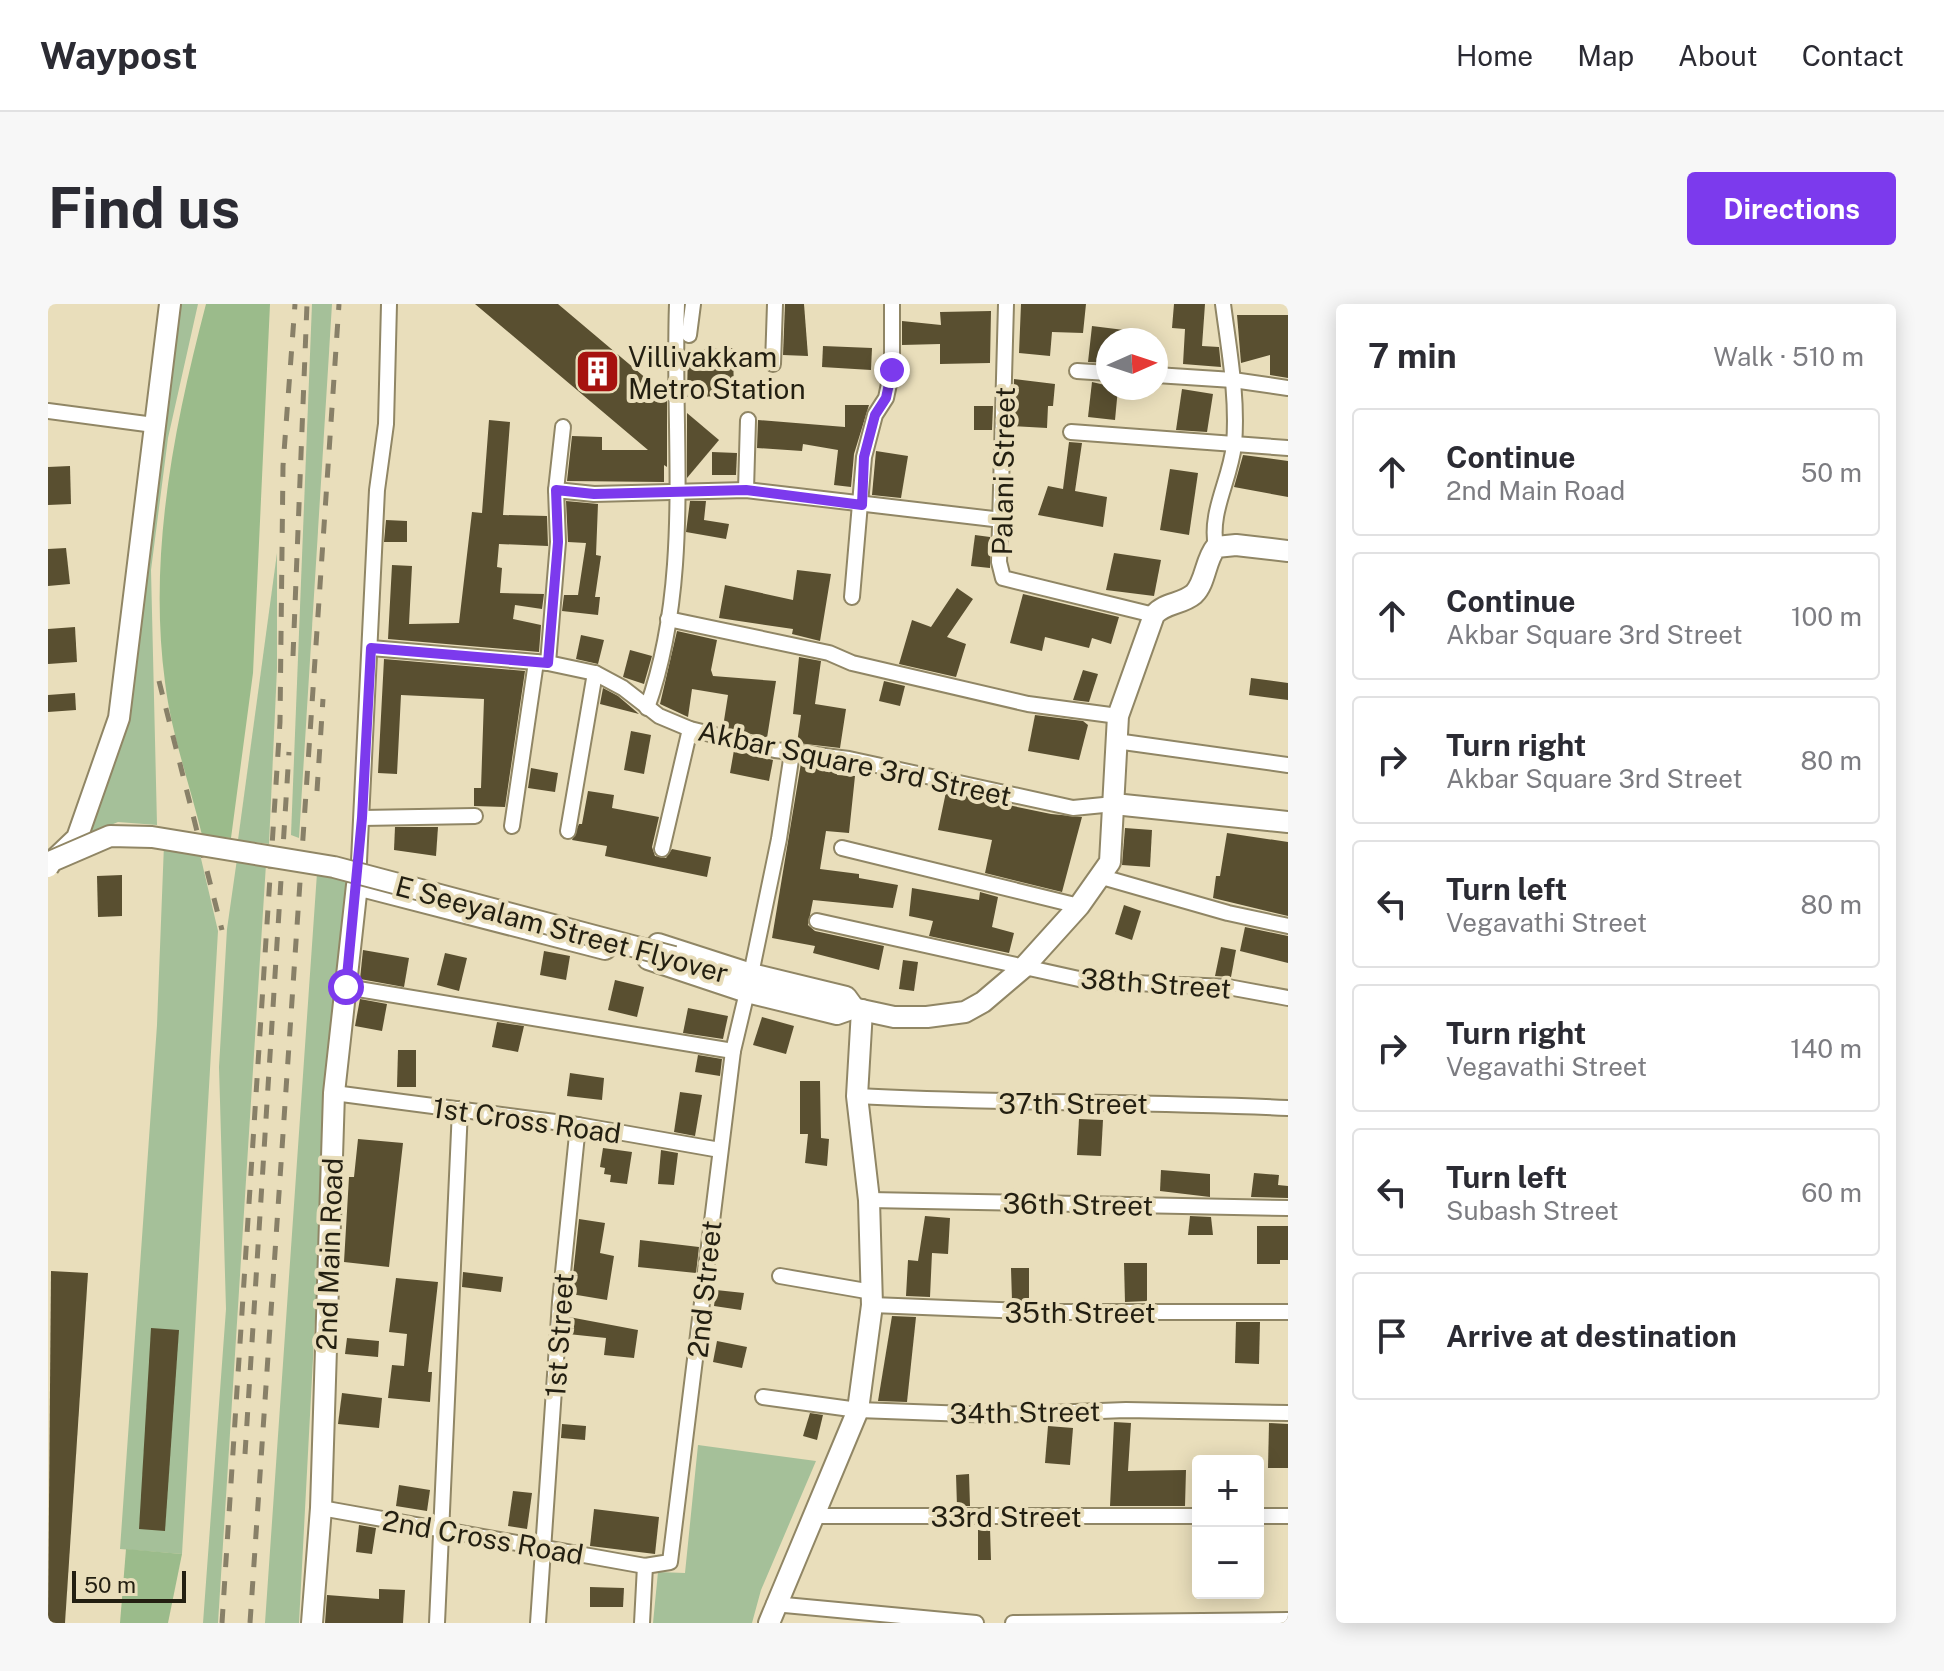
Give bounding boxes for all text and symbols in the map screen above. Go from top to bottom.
text: Waypost [40,33,198,78]
text: Home [1456,39,1533,72]
text: Map [1577,39,1634,72]
text: About [1678,39,1758,72]
text: Contact [1802,39,1904,72]
button: Directions [1687,172,1896,245]
text: Find us [48,175,240,241]
north arrow [1096,328,1168,400]
text: 7 min [1368,336,1457,376]
place label: Villivakkam Metro Station [628,340,806,405]
text: Walk · 510 m [1713,341,1864,372]
building icon: Villivakkam Metro Station [573,348,621,396]
route end [874,352,910,388]
street label: Palani Street [985,386,1021,556]
text: Continue [1446,439,1576,475]
icon: ahead [1370,450,1414,494]
text: 50 m [1801,457,1862,488]
text: 2nd Main Road [1446,475,1625,506]
text: Continue [1446,583,1576,619]
icon: ahead [1370,594,1414,638]
text: 100 m [1791,601,1862,632]
text: Akbar Square 3rd Street [1446,619,1743,650]
street label: Akbar Square 3rd Street [695,714,1015,812]
text: Turn right [1446,727,1586,763]
icon: right [1370,738,1414,782]
text: 80 m [1801,745,1862,776]
text: Akbar Square 3rd Street [1446,763,1743,794]
street label: E Seeyalam Street Flyover [392,869,732,989]
text: Turn left [1446,871,1567,907]
icon: left [1370,882,1414,926]
text: 80 m [1801,889,1862,920]
text: Vegavathi Street [1446,907,1647,938]
street label: 38th Street [1079,961,1233,1005]
route start [328,969,364,1005]
text: Turn right [1446,1015,1586,1051]
icon: right [1370,1026,1414,1070]
text: 140 m [1790,1033,1862,1064]
text: Vegavathi Street [1446,1051,1647,1082]
street label: 37th Street [998,1087,1148,1120]
street label: 1st Cross Road [431,1090,623,1150]
street label: 2nd Main Road [309,1157,349,1351]
text: Turn left [1446,1159,1567,1195]
icon: left [1370,1170,1414,1214]
text: 60 m [1801,1177,1862,1208]
street label: 36th Street [1002,1186,1154,1222]
text: Subash Street [1446,1195,1619,1226]
street label: 2nd Street [680,1219,728,1359]
street label: 1st Street [538,1272,580,1398]
street label: 35th Street [1004,1296,1156,1329]
icon: arrive [1370,1314,1414,1358]
text: Arrive at destination [1446,1318,1737,1354]
street label: 34th Street [949,1394,1101,1430]
map controls [1192,1455,1264,1599]
button: + [1192,1455,1264,1527]
street label: 33rd Street [930,1500,1082,1533]
street label: 2nd Cross Road [380,1503,586,1571]
button: − [1192,1527,1264,1599]
scale bar [72,1567,186,1603]
text: 50 m [84,1572,136,1598]

